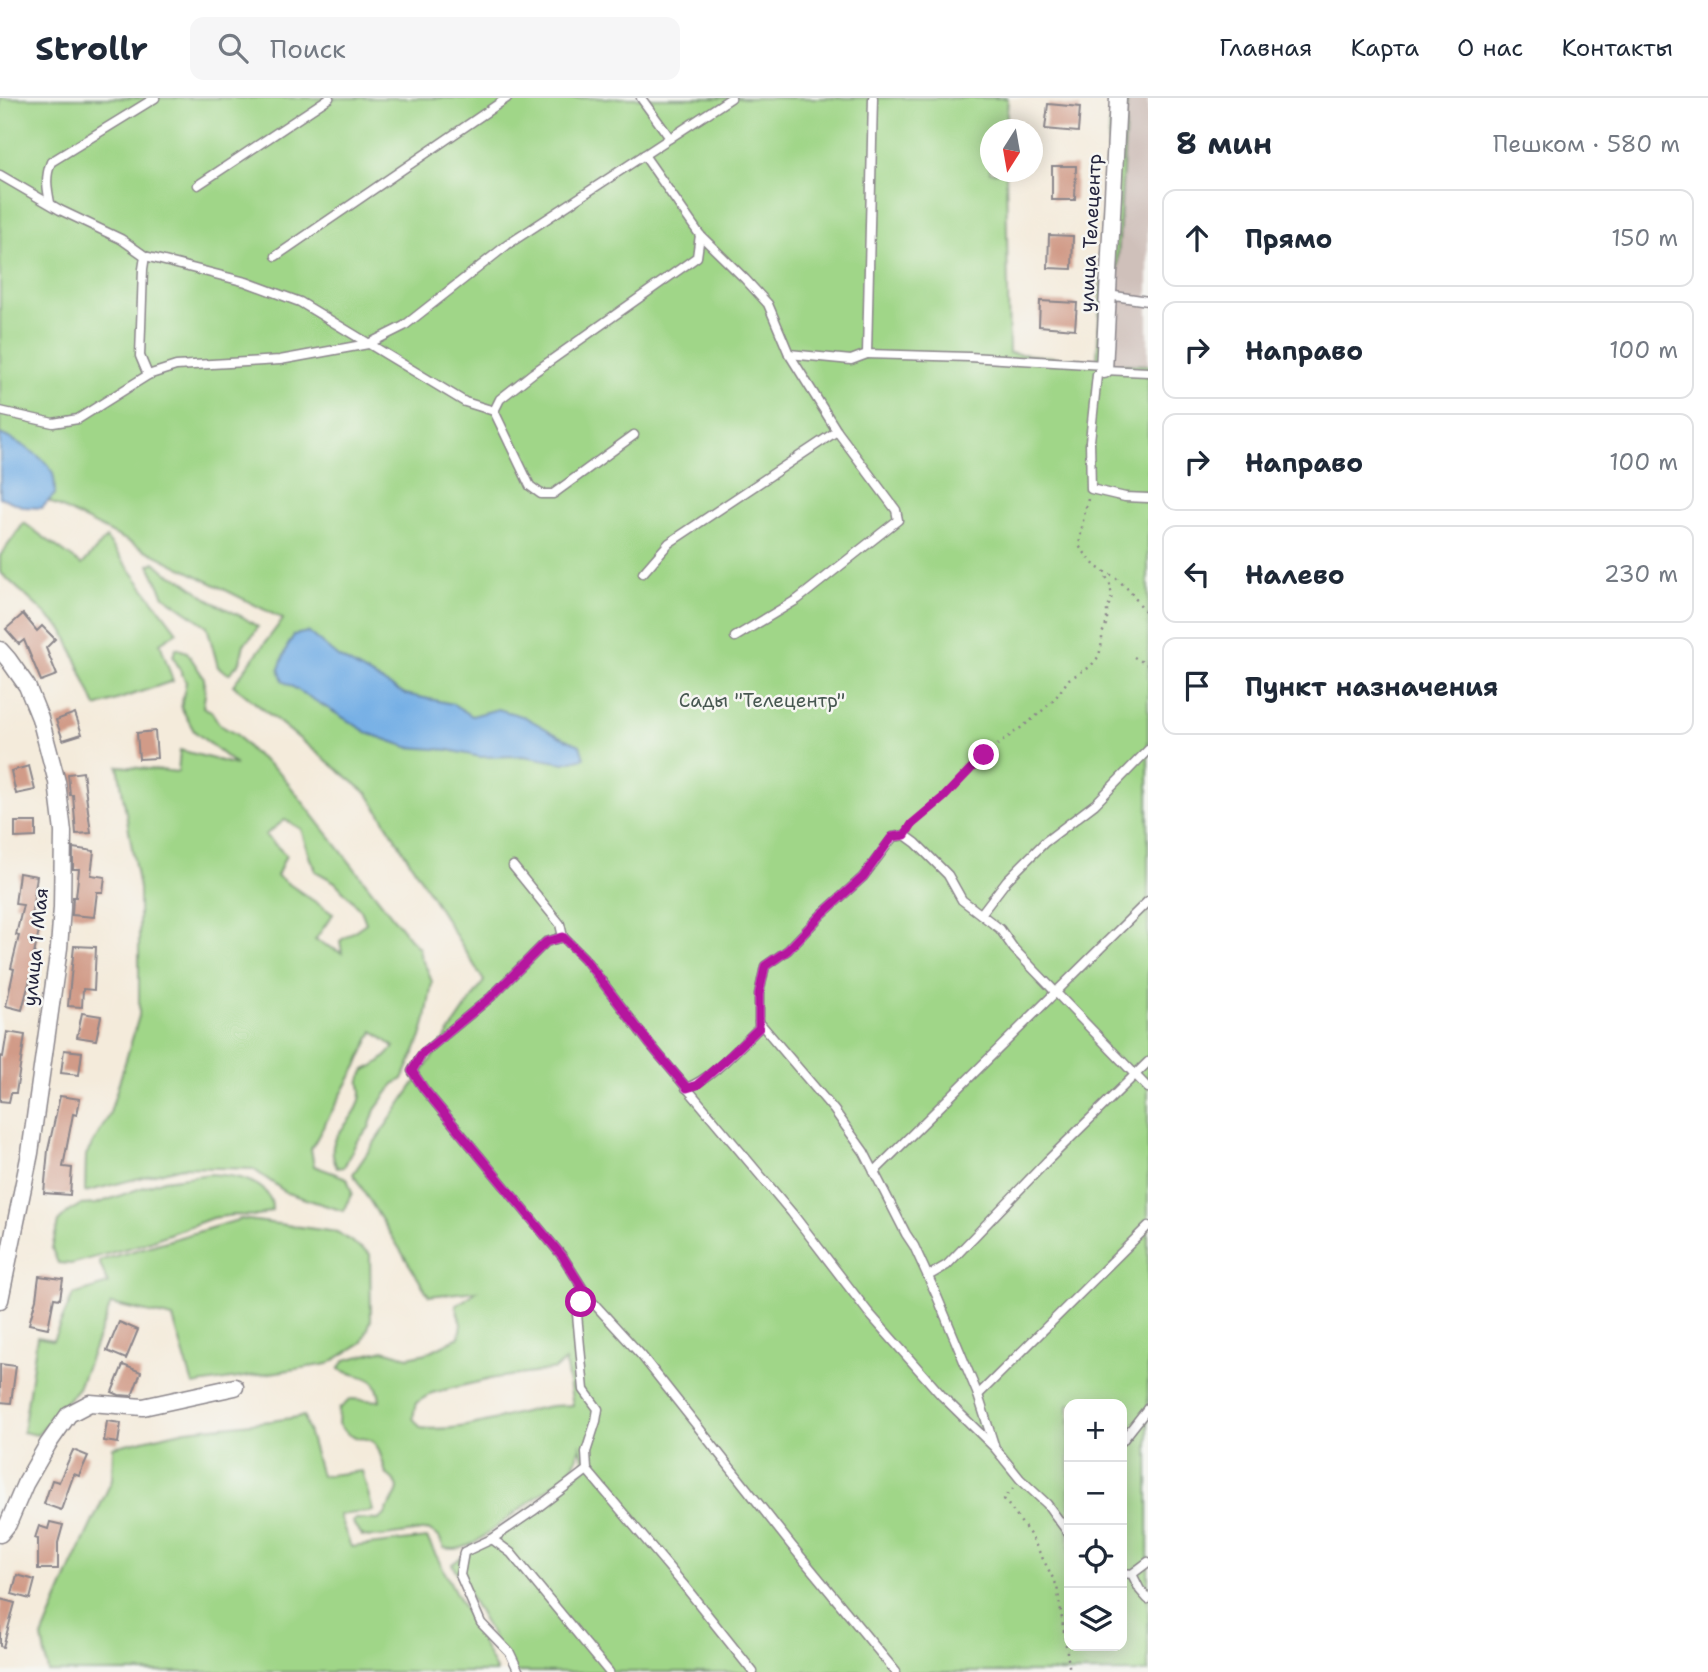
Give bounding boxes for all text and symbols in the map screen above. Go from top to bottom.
search box [190,17,680,80]
text: Strollr [35,26,148,71]
icon: search [214,29,252,67]
text: Поиск [270,31,346,66]
text: Главная [1219,32,1312,64]
text: Карта [1350,32,1419,64]
text: О нас [1457,32,1523,64]
text: Контакты [1561,32,1673,64]
north arrow [980,119,1043,182]
text: 8 мин [1176,123,1272,164]
text: Пешком · 580 m [1493,129,1680,159]
street label: улица Телецентр [1074,153,1107,313]
icon: ahead [1178,219,1216,257]
text: Прямо [1245,221,1333,256]
text: 150 m [1611,223,1678,253]
icon: right [1178,331,1216,369]
text: Направо [1245,333,1363,368]
text: 100 m [1609,335,1678,365]
icon: right [1178,443,1216,481]
text: Направо [1245,445,1363,480]
text: 100 m [1609,447,1678,477]
icon: left [1178,555,1216,593]
text: Налево [1245,557,1345,592]
text: 230 m [1604,559,1678,589]
icon: arrive [1178,667,1216,705]
text: Пункт назначения [1245,669,1498,704]
park label: Сады "Телецентр" [679,688,845,713]
route end [968,739,999,770]
street label: улица 1 Мая [17,887,54,1008]
route start [565,1286,596,1317]
map controls [1064,1399,1127,1651]
button: + [1064,1399,1127,1462]
button: − [1064,1462,1127,1525]
button: locate [1064,1525,1127,1588]
button: layers [1064,1588,1127,1651]

